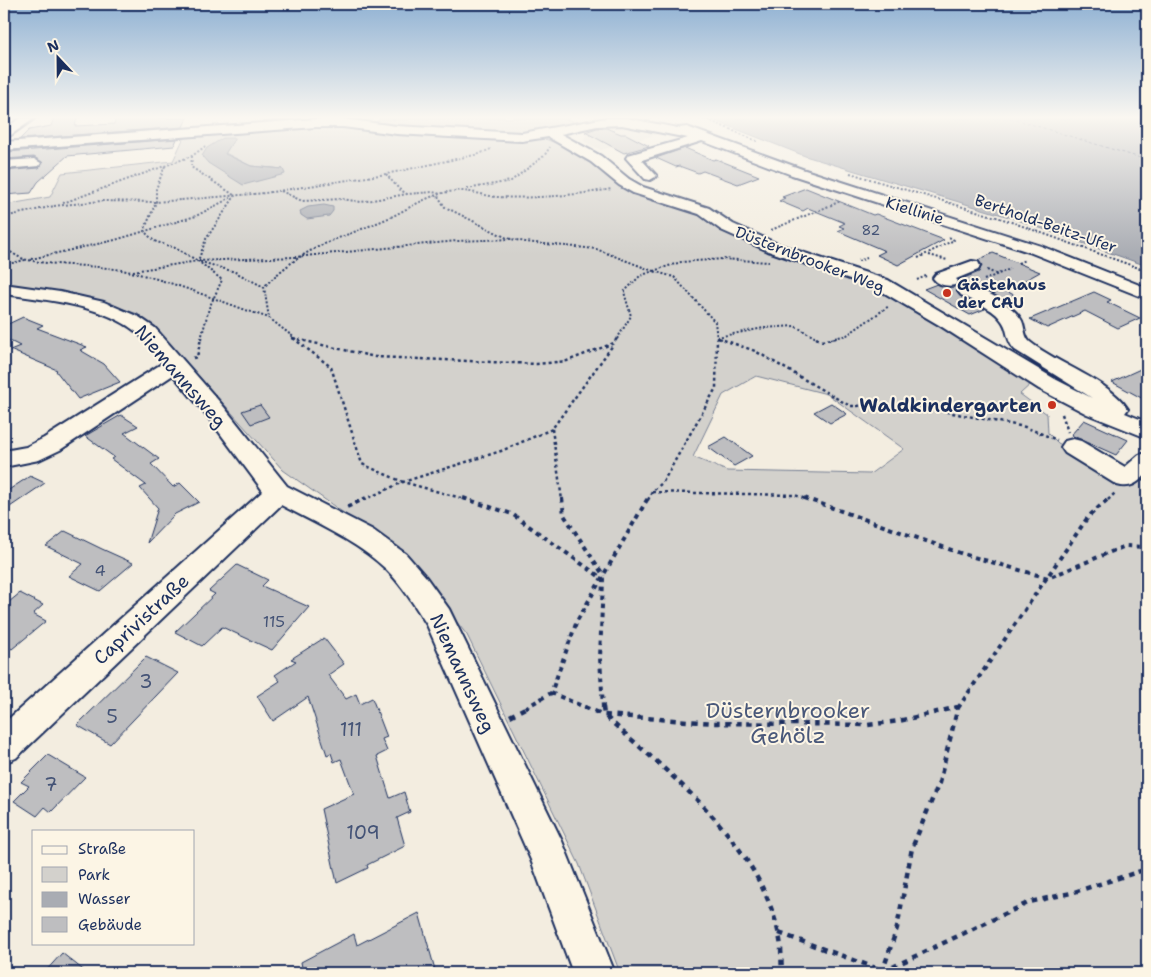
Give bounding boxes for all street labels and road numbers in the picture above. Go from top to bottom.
street label: Berthold-Beitz-Ufer [972,189,1120,258]
street label: Kiellinie [883,192,947,229]
street label: Düsternbrooker Weg [732,221,888,298]
street label: Niemannsweg [129,320,232,433]
street label: Caprivistraße [88,569,195,670]
street label: Niemannsweg [424,610,501,737]

